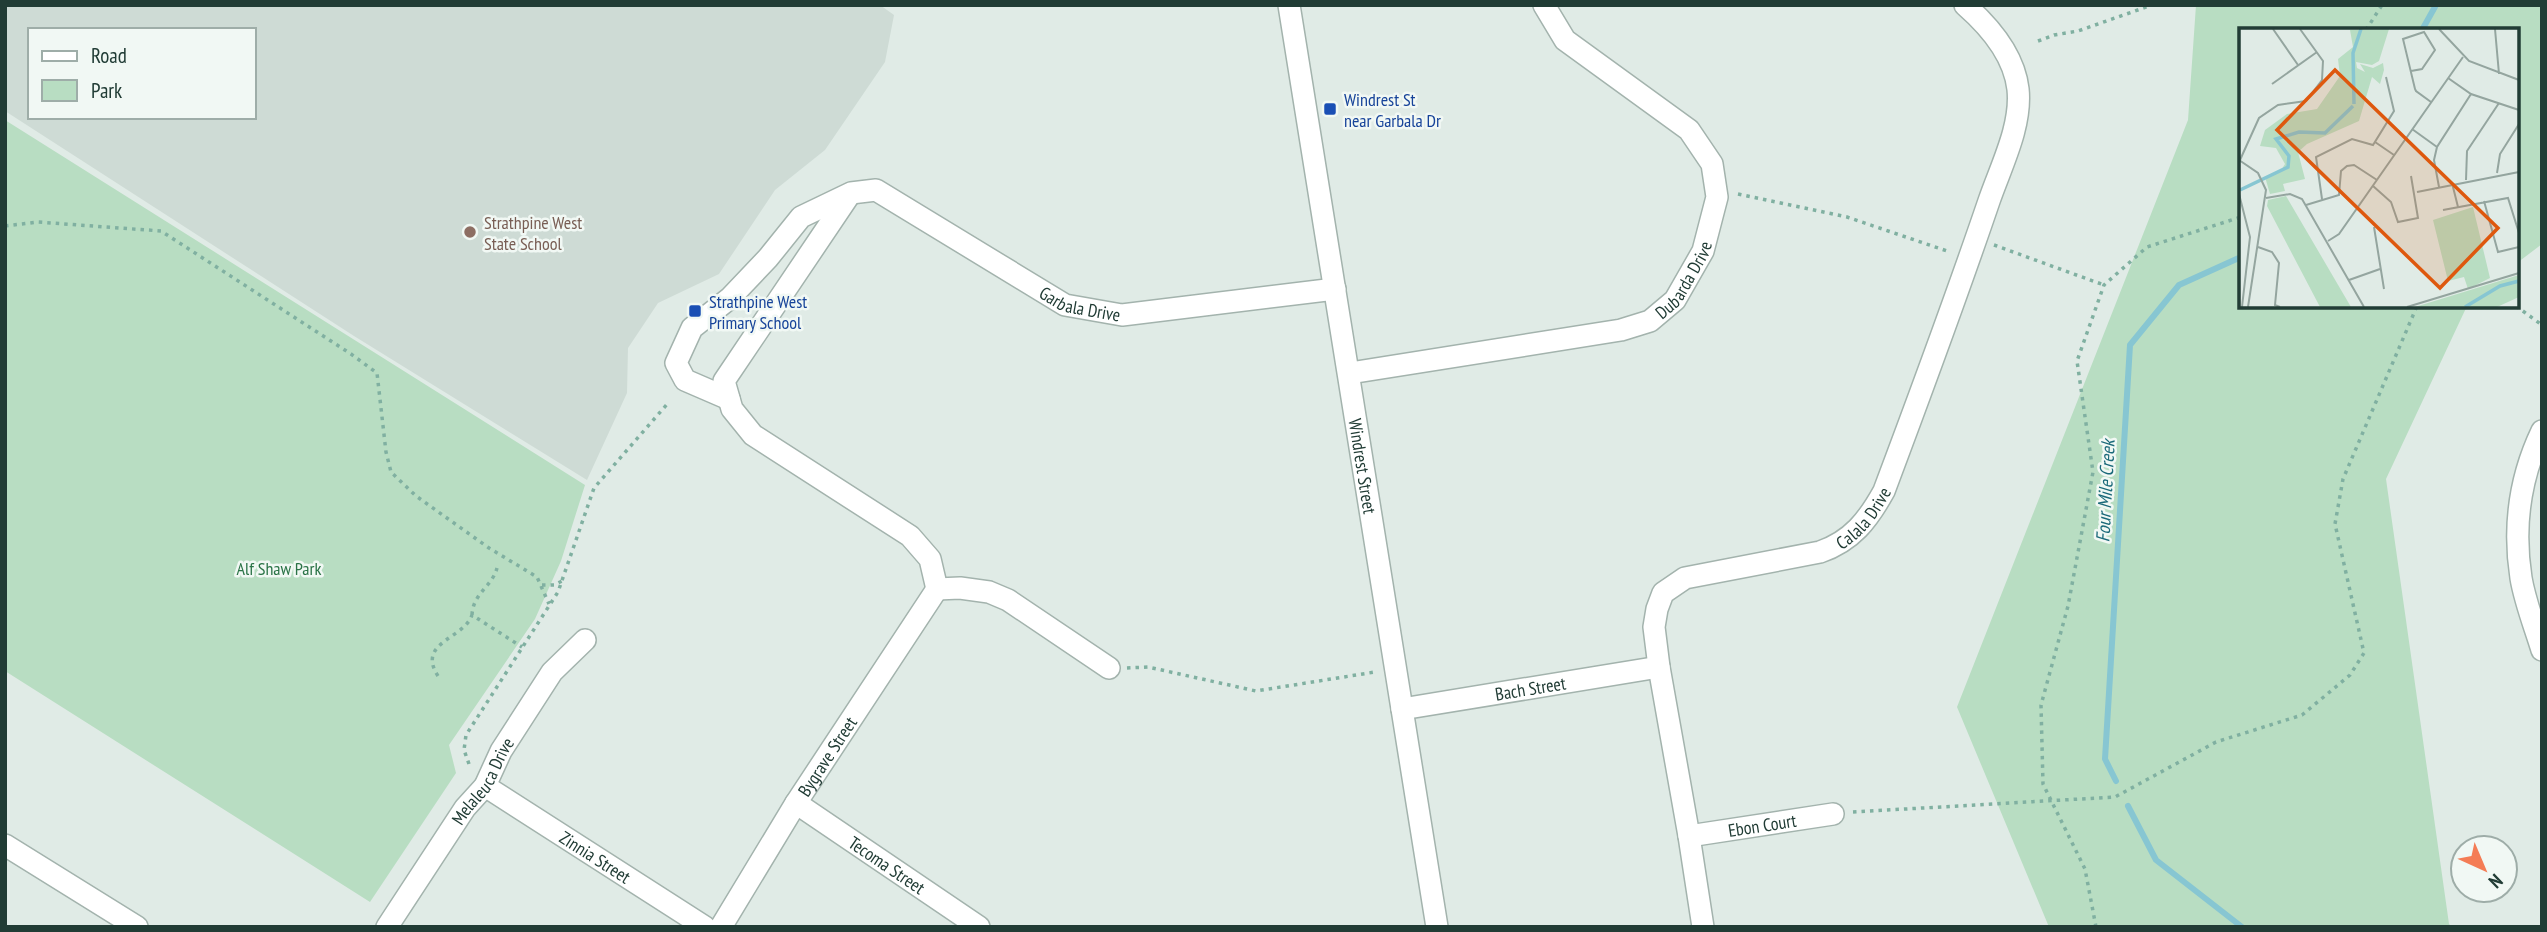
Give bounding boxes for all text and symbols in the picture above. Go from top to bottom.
legend [28,28,256,119]
inset map [2239,28,2519,308]
text: Road [91,42,127,69]
text: Park [91,77,122,104]
place label: Windrest St near Garbala Dr [1344,88,1441,132]
marker: Windrest St near Garbala Dr [1322,101,1338,117]
place label: Strathpine West State School [484,211,582,255]
marker: Strathpine West State School [462,224,478,240]
street label: Dubarda Drive [1650,239,1717,323]
street label: Garbala Drive [1035,281,1122,326]
place label: Strathpine West Primary School [709,290,807,334]
marker: Strathpine West Primary School [687,303,703,319]
street label: Windrest Street [1344,417,1382,515]
water label: Four Mile Creek [2090,436,2120,543]
street label: Calala Drive [1831,483,1896,554]
park label: Alf Shaw Park [237,557,321,580]
street label: Bach Street [1493,671,1567,705]
street label: Bygrave Street [792,712,861,800]
street label: Melaleuca Drive [446,733,519,829]
street label: Ebon Court [1726,808,1798,841]
street label: Zinnia Street [555,825,635,888]
street label: Tecoma Street [844,831,930,899]
north arrow [2449,834,2519,904]
text: N [2484,869,2508,893]

